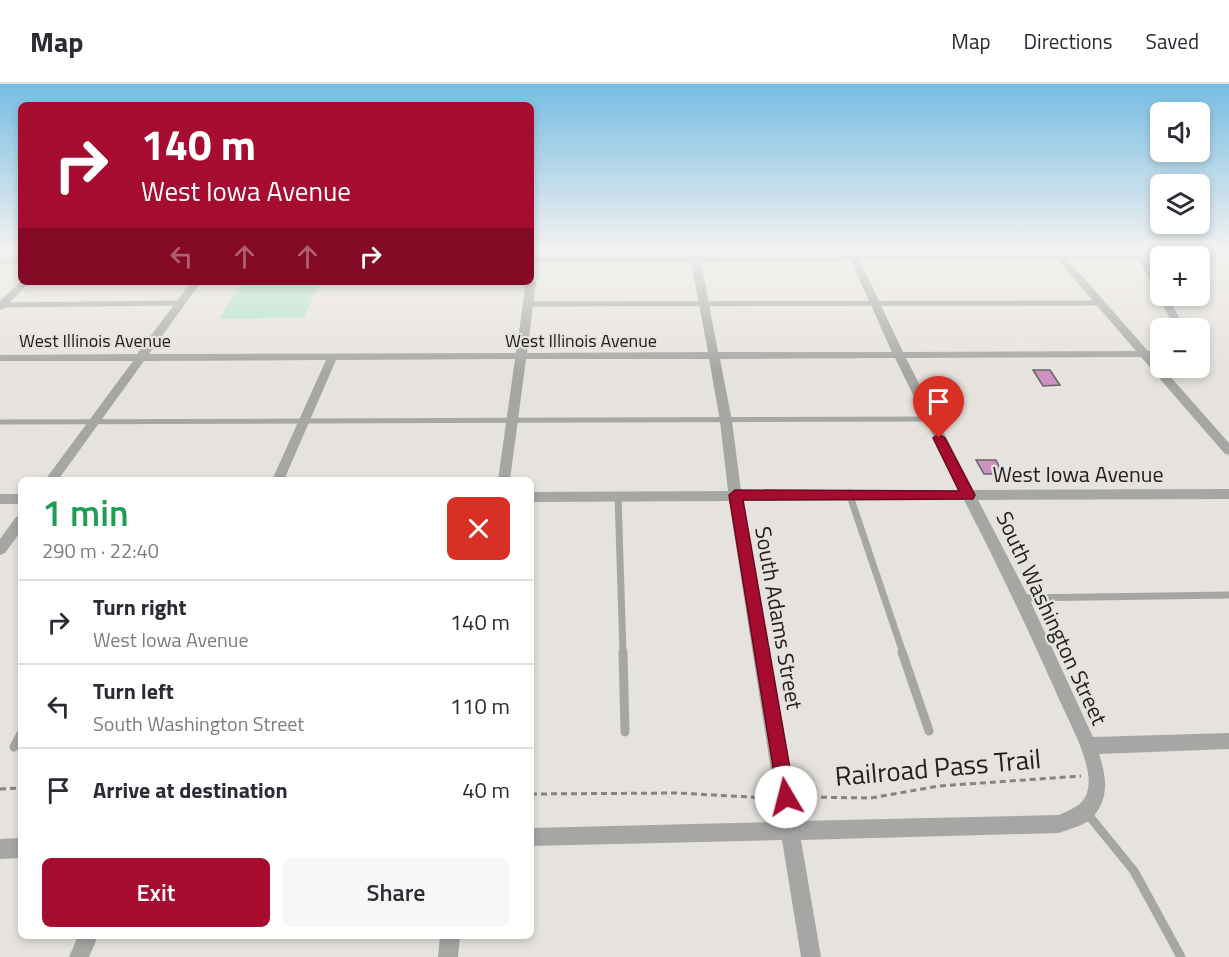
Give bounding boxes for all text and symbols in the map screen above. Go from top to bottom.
text: Map [30,20,84,63]
text: Map [951,25,991,57]
text: Directions [1024,25,1113,57]
text: Saved [1146,25,1199,57]
map controls [1150,102,1210,378]
button: sound [1150,102,1210,162]
text: 140 m [141,112,256,176]
icon: right [42,126,120,204]
text: West Iowa Avenue [141,170,351,211]
button: layers [1150,174,1210,234]
icon: left [165,240,198,273]
icon: ahead [228,240,261,273]
icon: ahead [291,240,324,273]
icon: right [354,240,387,273]
button: + [1150,246,1210,306]
button: − [1150,318,1210,378]
street label: West Illinois Avenue [19,327,171,354]
street label: West Illinois Avenue [505,327,657,354]
pin [913,376,964,438]
icon: arrive [922,385,955,418]
street label: West Iowa Avenue [992,457,1164,491]
text: 1 min [42,485,129,540]
button: close [447,497,510,560]
street label: South Washington Street [987,505,1117,731]
street label: South Adams Street [746,524,812,713]
text: 290 m · 22:40 [42,535,159,566]
text: Turn right [93,590,187,624]
text: 140 m [450,605,510,639]
icon: right [42,606,75,639]
text: West Iowa Avenue [93,624,249,655]
text: Turn left [93,674,174,708]
text: 110 m [450,689,510,723]
icon: left [42,690,75,723]
text: South Washington Street [93,708,304,739]
street label: Railroad Pass Trail [833,737,1043,796]
position arrow [754,765,818,829]
text: Arrive at destination [93,773,288,807]
text: 40 m [462,773,510,807]
icon: arrive [42,774,75,807]
button: Exit [42,858,270,927]
button: Share [282,858,510,927]

